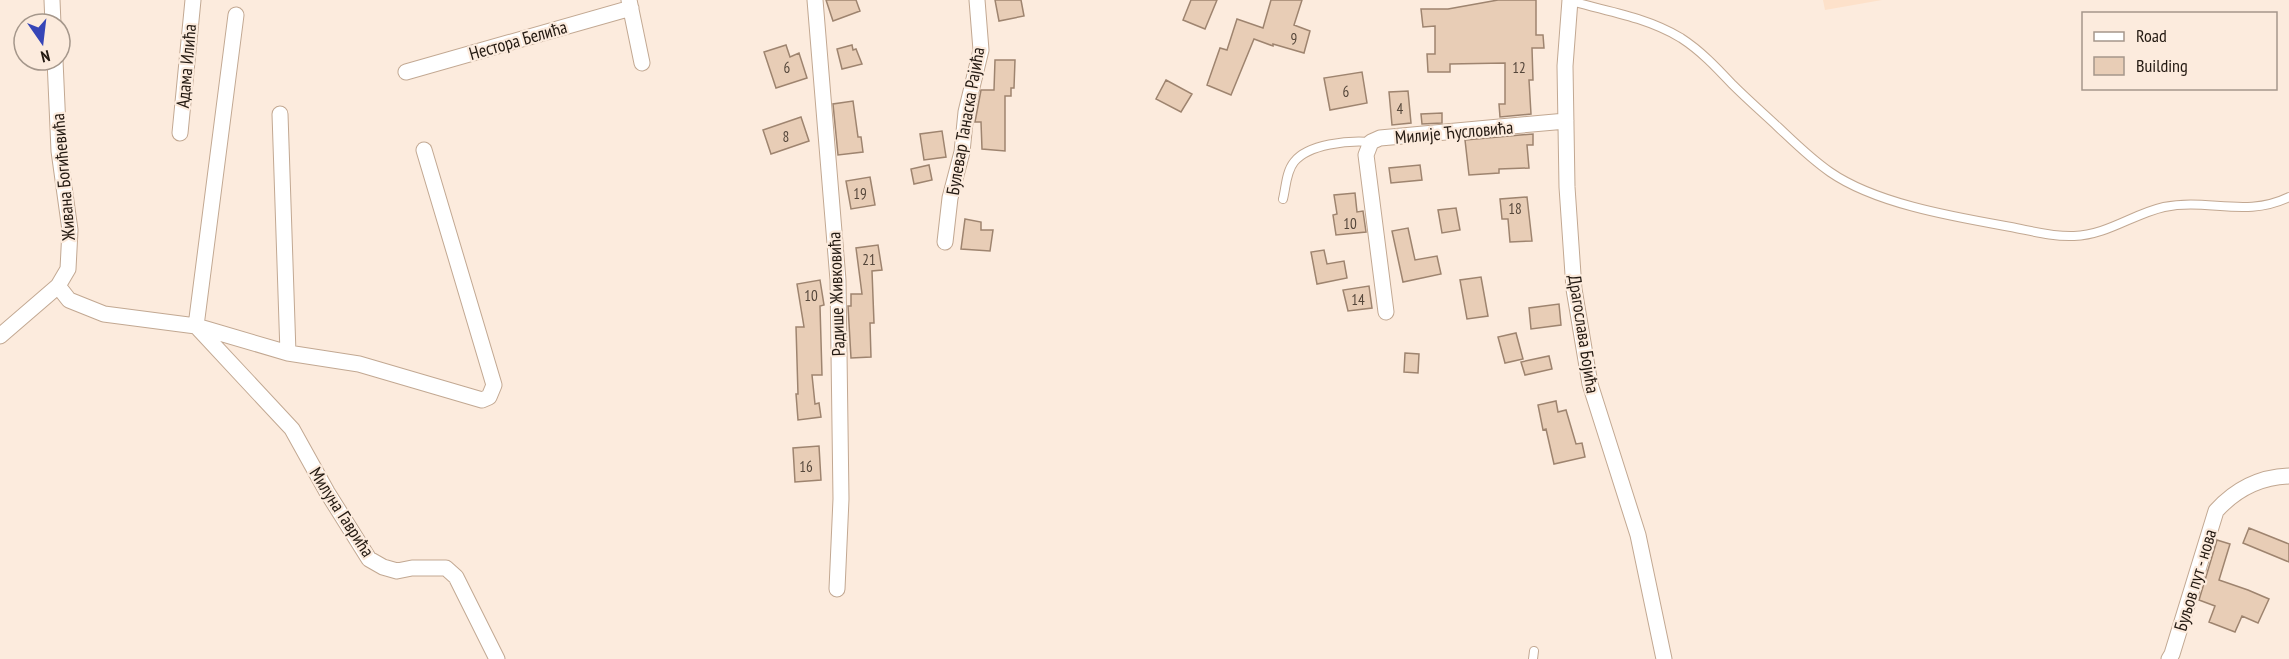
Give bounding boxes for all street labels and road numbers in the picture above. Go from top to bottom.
street label: Нестора Белића [466,15,570,65]
street label: Адама Илића [171,23,201,109]
street label: Булевар Танаска Рајића [941,45,989,197]
street label: Живана Богићевића [46,112,80,243]
street label: Милије Ћусловића [1394,115,1514,149]
street label: Радише Живковића [822,231,850,357]
street label: Драгослава Бојића [1563,273,1605,395]
street label: Милуна Гаврића [304,463,380,561]
street label: Буљов пут - нова [2169,526,2221,634]

